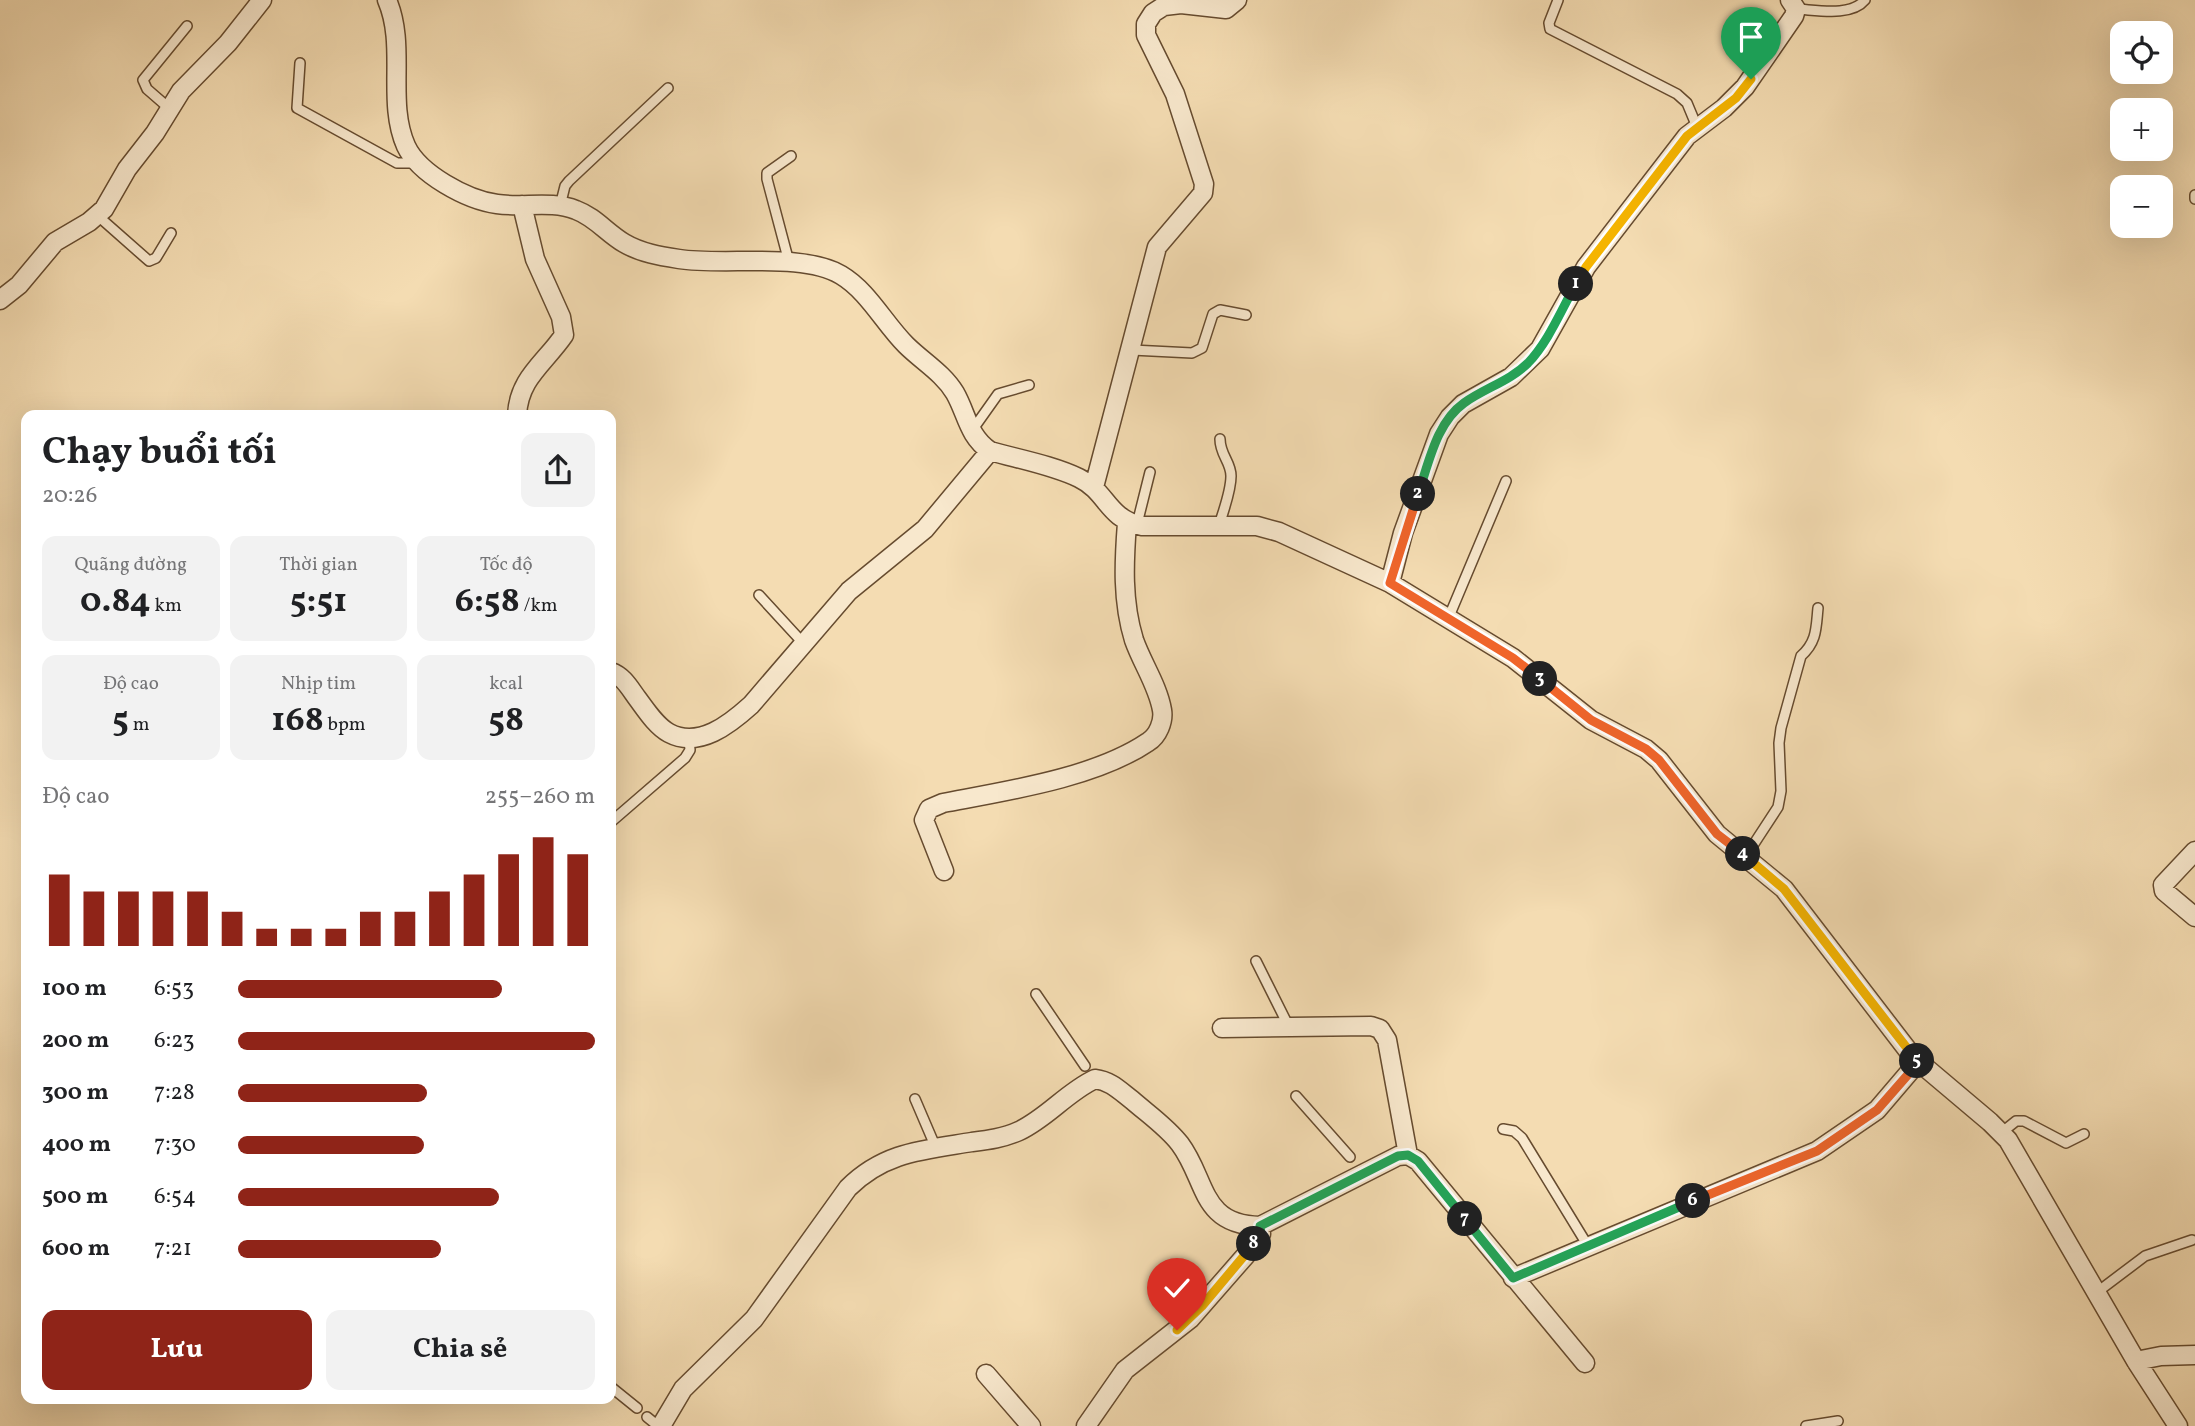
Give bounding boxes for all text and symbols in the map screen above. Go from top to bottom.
pin [1721,7,1781,79]
icon: arrive [1732,18,1770,56]
map controls [2110,21,2173,238]
button: locate [2110,21,2173,84]
button: + [2110,98,2173,161]
button: − [2110,175,2173,238]
pin: 1 [1558,266,1594,302]
text: 1 [1572,270,1579,296]
text: Chạy buổi tối [42,427,277,480]
button: share [521,433,595,507]
pin: 2 [1400,476,1436,512]
text: 20:26 [42,480,97,512]
text: 2 [1413,480,1422,506]
text: Quãng đường [75,552,187,578]
text: Thời gian [279,552,358,578]
text: Tốc độ [480,552,533,578]
text: 0.84 [80,578,151,626]
text: 5:51 [290,578,347,626]
text: 6:58 [455,578,520,626]
text: km [151,593,182,619]
text: /km [520,593,558,619]
pin: 3 [1522,662,1558,696]
text: 3 [1535,665,1544,691]
text: Độ cao [103,671,159,697]
text: Nhịp tim [281,671,356,697]
text: kcal [489,671,523,697]
text: 5 [112,697,129,745]
text: 168 [271,697,324,745]
text: 58 [488,697,524,745]
text: m [129,712,150,738]
text: bpm [324,712,366,738]
text: Độ cao [42,781,110,813]
text: 255–260 m [485,781,595,813]
pin: 4 [1726,836,1760,872]
text: 4 [1737,840,1748,866]
text: 100 m [42,973,107,1005]
text: 6:53 [154,973,194,1005]
text: 200 m [42,1025,109,1057]
text: 6:23 [154,1025,195,1057]
pin: 5 [1899,1044,1934,1078]
text: 5 [1912,1047,1921,1073]
text: 300 m [42,1077,109,1109]
text: 7:28 [154,1077,195,1109]
text: 400 m [42,1129,111,1161]
text: 7:30 [154,1129,196,1161]
text: 500 m [42,1181,108,1213]
text: 6:54 [154,1181,196,1213]
pin: 6 [1676,1184,1710,1218]
text: 6 [1687,1187,1698,1213]
pin: 7 [1448,1202,1482,1236]
text: 7 [1460,1205,1469,1231]
pin: 8 [1236,1226,1272,1262]
text: 8 [1248,1230,1259,1256]
text: 600 m [42,1233,110,1265]
text: 7:21 [154,1233,192,1265]
pin [1147,1258,1207,1330]
icon: check [1158,1269,1196,1307]
button: Lưu [42,1310,312,1390]
button: Chia sẻ [326,1310,595,1390]

